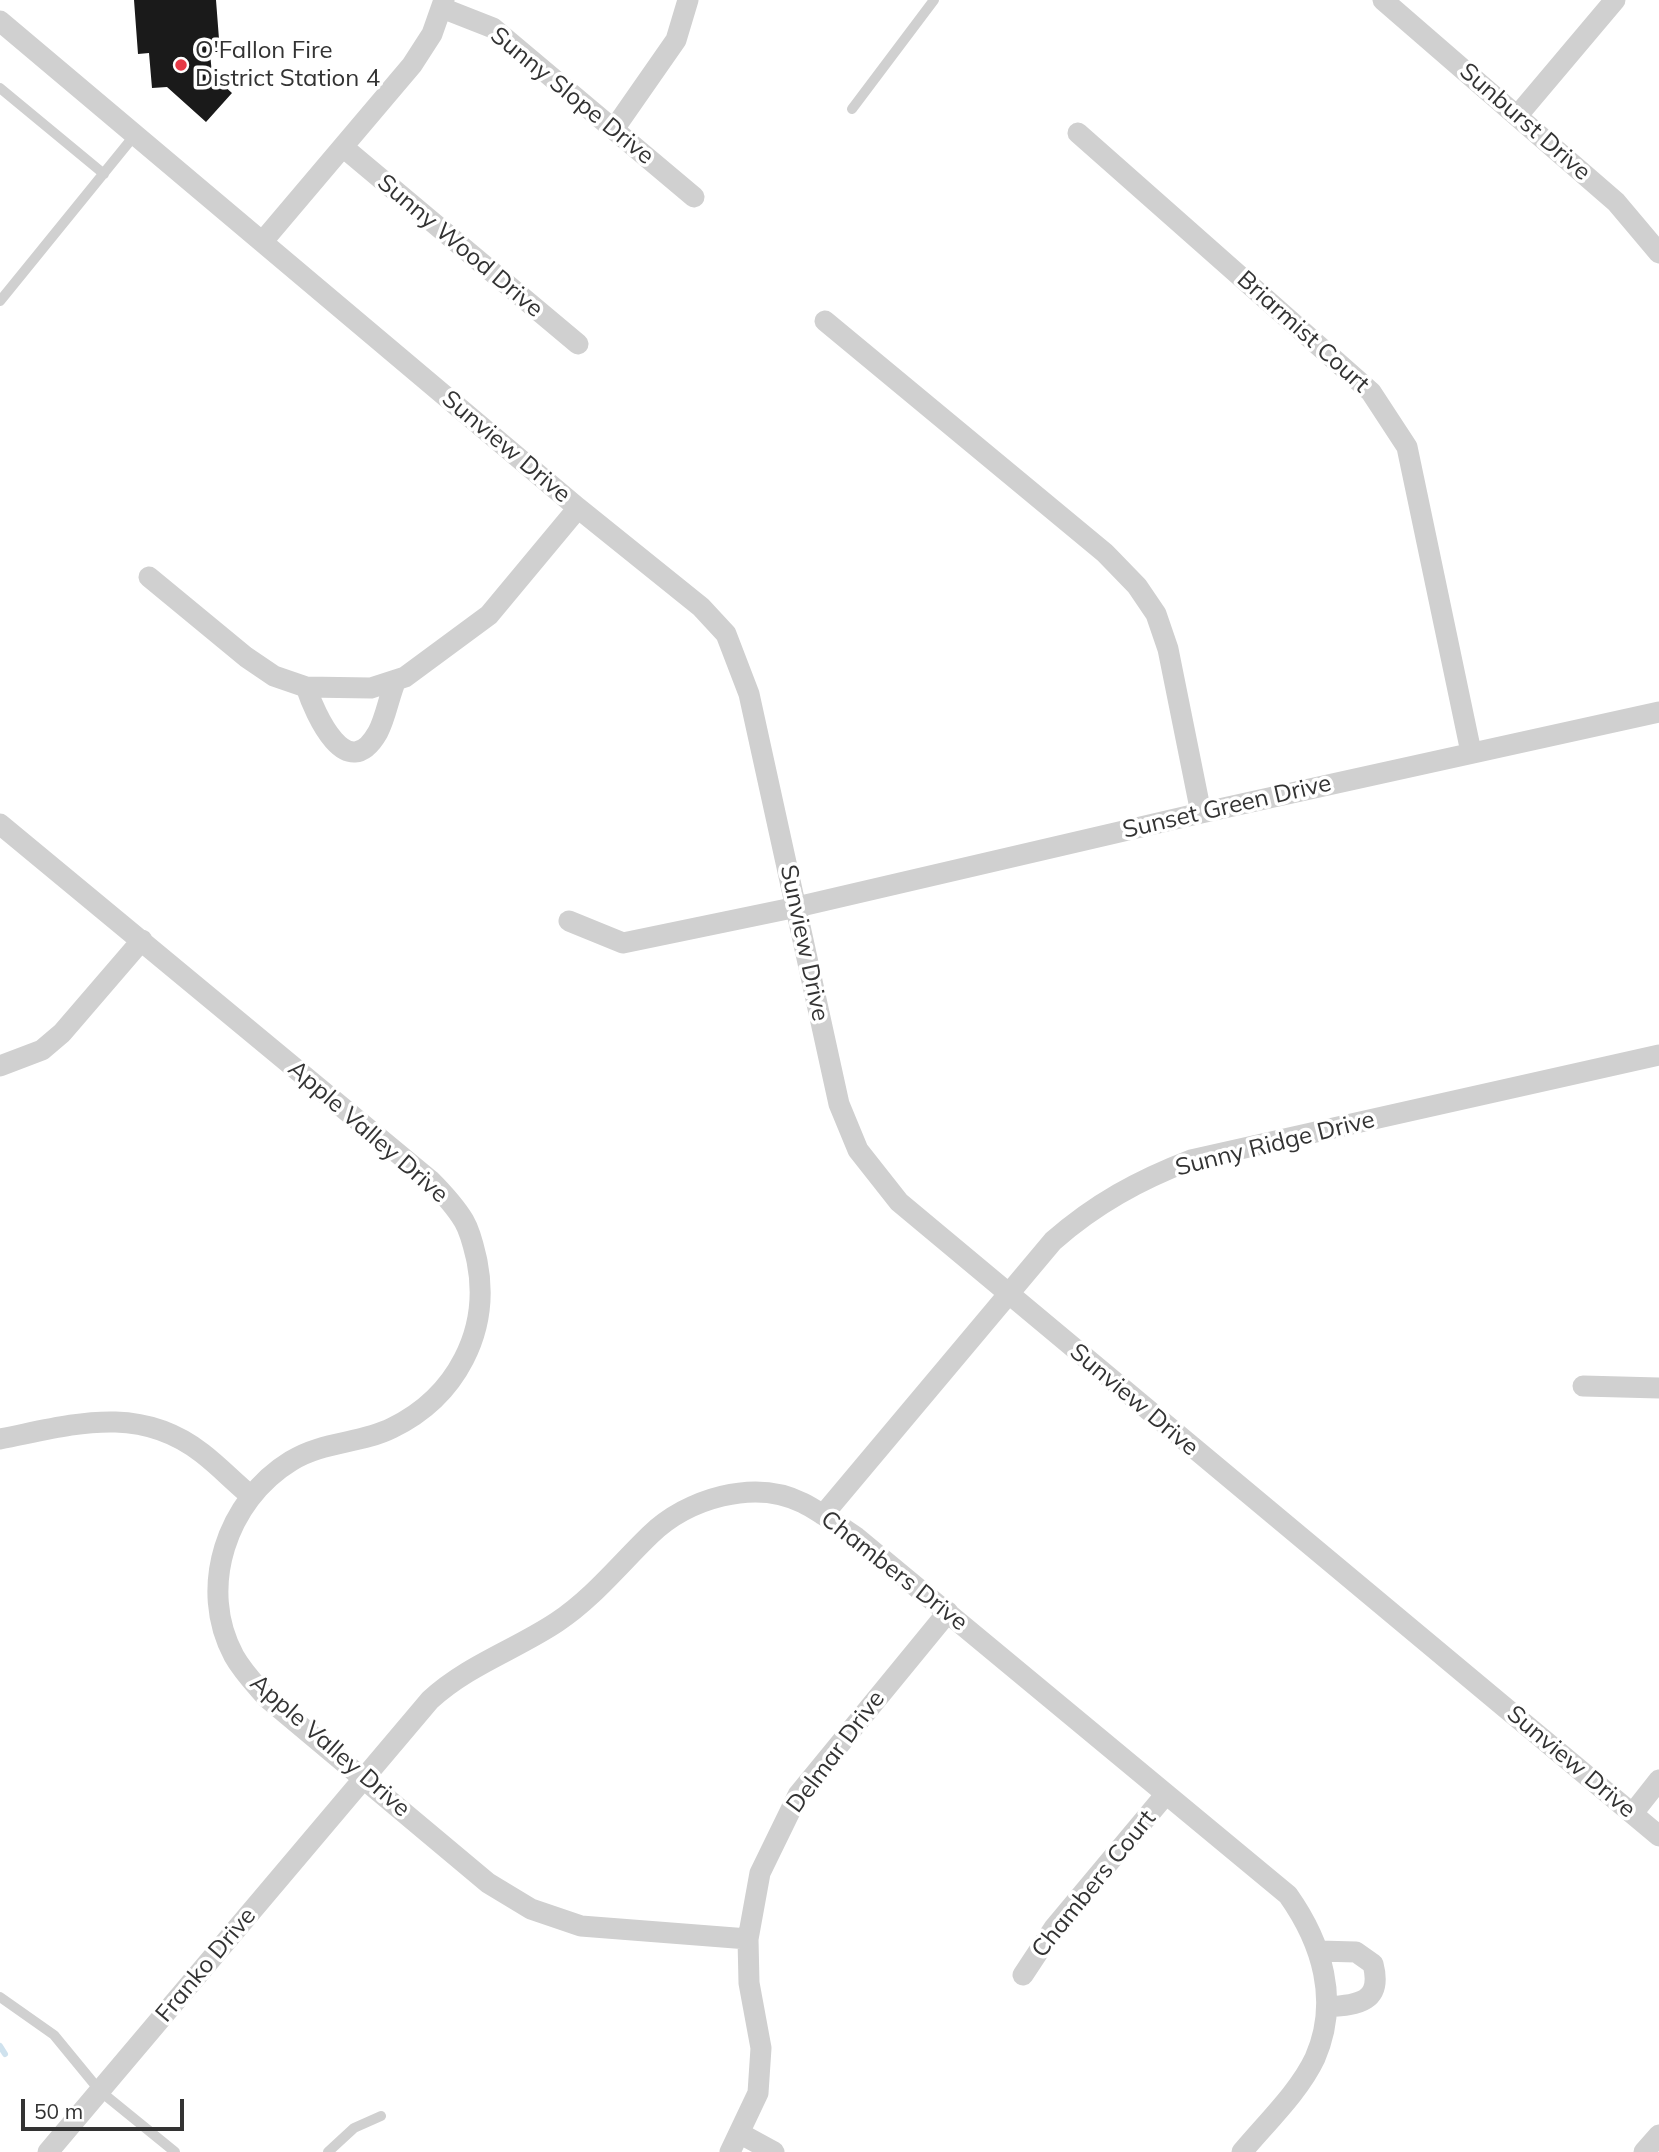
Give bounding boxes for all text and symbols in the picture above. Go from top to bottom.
street label: Sunny Slope Drive [484,21,660,171]
place label: O'Fallon Fire District Station 4 [195,37,380,93]
marker: O'Fallon Fire District Station 4 [173,57,189,73]
street label: Sunburst Drive [1454,57,1596,187]
street label: Sunny Wood Drive [371,168,549,324]
street label: Briarmist Court [1231,265,1375,399]
street label: Sunview Drive [436,385,576,509]
street label: Sunset Green Drive [1120,769,1334,845]
street label: Sunview Drive [773,862,835,1024]
street label: Apple Valley Drive [282,1055,454,1209]
street label: Sunny Ridge Drive [1172,1105,1378,1183]
street label: Sunview Drive [1064,1338,1204,1462]
street label: Chambers Drive [815,1505,973,1637]
street label: Apple Valley Drive [244,1669,416,1823]
street label: Delmar Drive [781,1685,891,1819]
street label: Sunview Drive [1501,1700,1641,1824]
street label: Chambers Court [1026,1805,1162,1963]
street label: Franko Drive [150,1902,262,2028]
scale bar [24,2086,187,2130]
text: 50 m [34,2098,83,2124]

